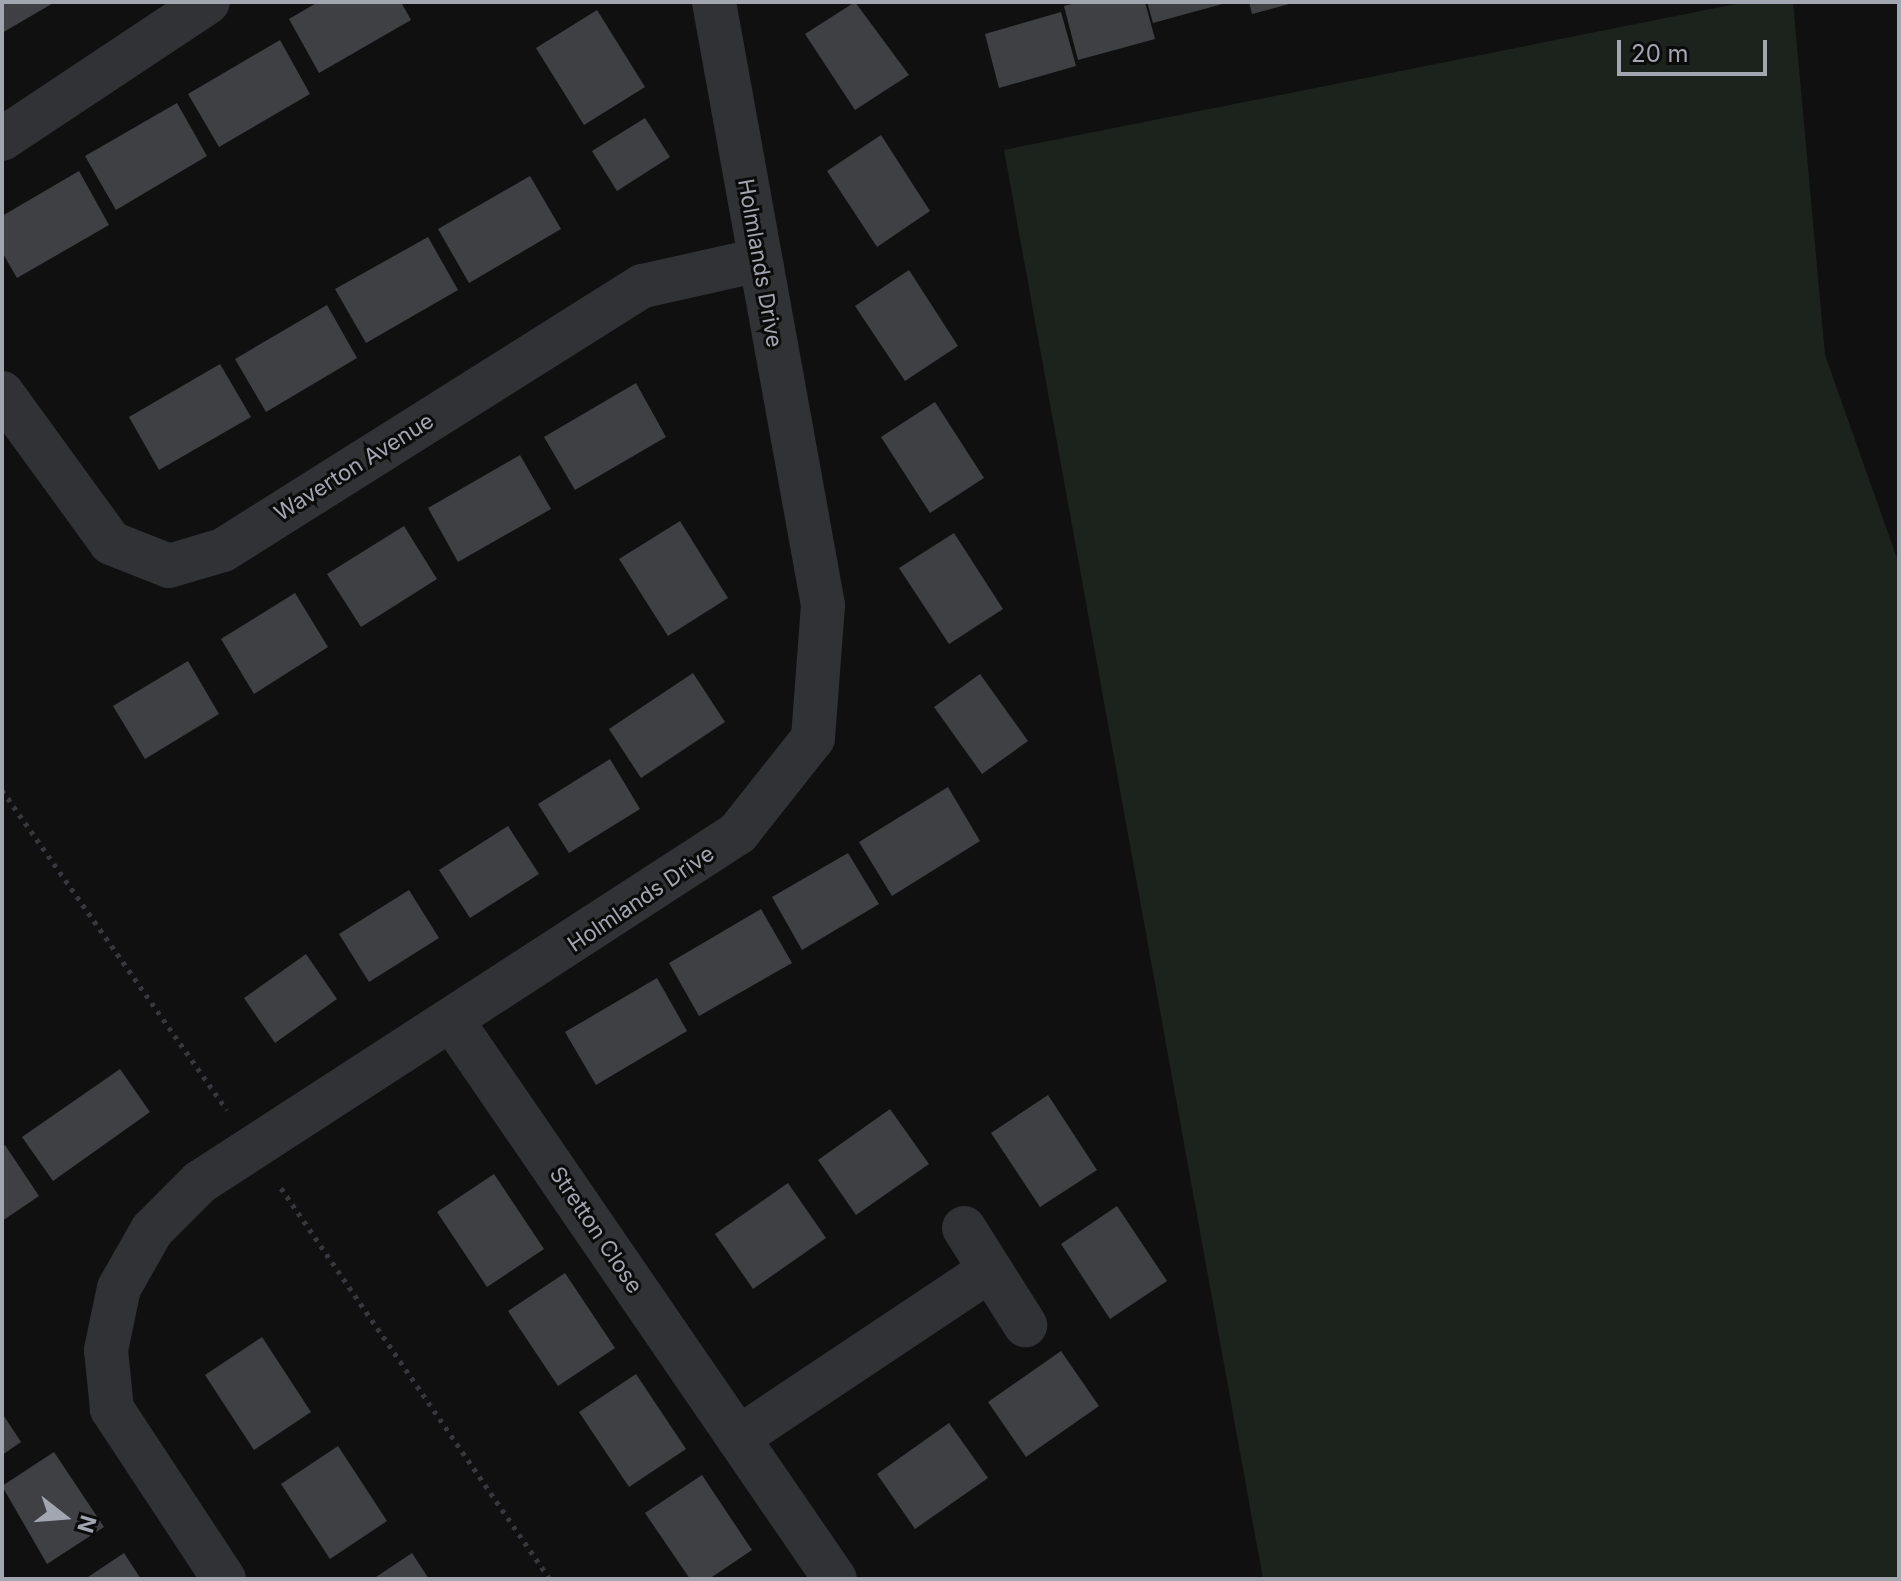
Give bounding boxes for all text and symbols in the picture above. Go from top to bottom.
scale bar [1621,24,1771,74]
text: 20 m [1631,39,1689,68]
street label: Holmlands Drive [732,177,788,349]
street label: Waverton Avenue [270,407,438,527]
street label: Holmlands Drive [563,840,719,958]
street label: Stretton Close [544,1162,648,1298]
north arrow [24,1477,104,1557]
text: N [72,1512,102,1536]

